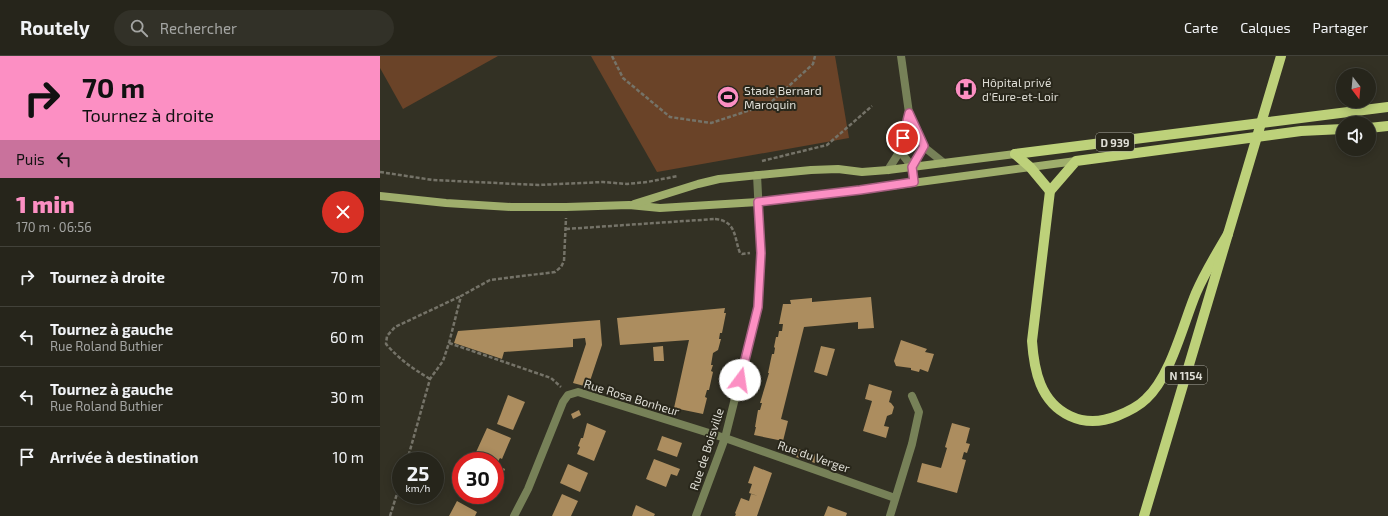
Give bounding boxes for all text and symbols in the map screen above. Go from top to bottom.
search box [114,10,394,46]
text: Routely [20,16,90,39]
icon: search [128,17,150,39]
text: Rechercher [160,19,237,37]
text: Carte [1184,19,1218,36]
text: Calques [1240,19,1291,36]
text: Partager [1313,19,1368,36]
north arrow [1336,68,1376,108]
map controls [1336,68,1376,156]
text: 70 m [82,70,145,104]
icon: right [16,72,68,124]
place label: Hôpital privé d'Eure-et-Loir [982,75,1059,103]
hospital icon: Hôpital privé d'Eure-et-Loir [953,76,979,102]
place label: Stade Bernard Maroquin [744,83,822,111]
sports icon: Stade Bernard Maroquin [715,84,741,110]
text: Tournez à droite [82,104,214,126]
button: sound [1336,116,1376,156]
pin [886,121,920,155]
icon: arrive [892,127,914,149]
road number: D 939 [1096,133,1134,151]
icon: left [53,148,75,170]
text: Puis [16,150,45,168]
text: 1 min [16,189,75,218]
button: close [322,191,364,233]
text: 170 m · 06:56 [16,219,92,235]
icon: right [16,266,38,288]
text: Tournez à droite [50,268,165,286]
text: 70 m [331,268,364,286]
text: Tournez à gauche [50,320,173,338]
icon: left [16,326,38,348]
text: 60 m [330,328,364,346]
text: Rue Roland Buthier [50,338,163,354]
position arrow [719,359,761,401]
road number: N 1154 [1165,366,1207,384]
street label: Rue Rosa Bonheur [583,376,682,418]
text: Tournez à gauche [50,380,173,398]
icon: left [16,386,38,408]
text: 30 m [330,388,364,406]
text: Rue Roland Buthier [50,398,163,414]
street label: Rue de Boisville [686,406,726,492]
street label: Rue du Verger [776,437,852,475]
icon: arrive [16,446,38,468]
text: Arrivée à destination [50,448,198,466]
text: 10 m [332,448,364,466]
speed limit sign: 30 [452,452,504,504]
text: 25 [407,461,429,485]
text: km/h [406,482,430,494]

